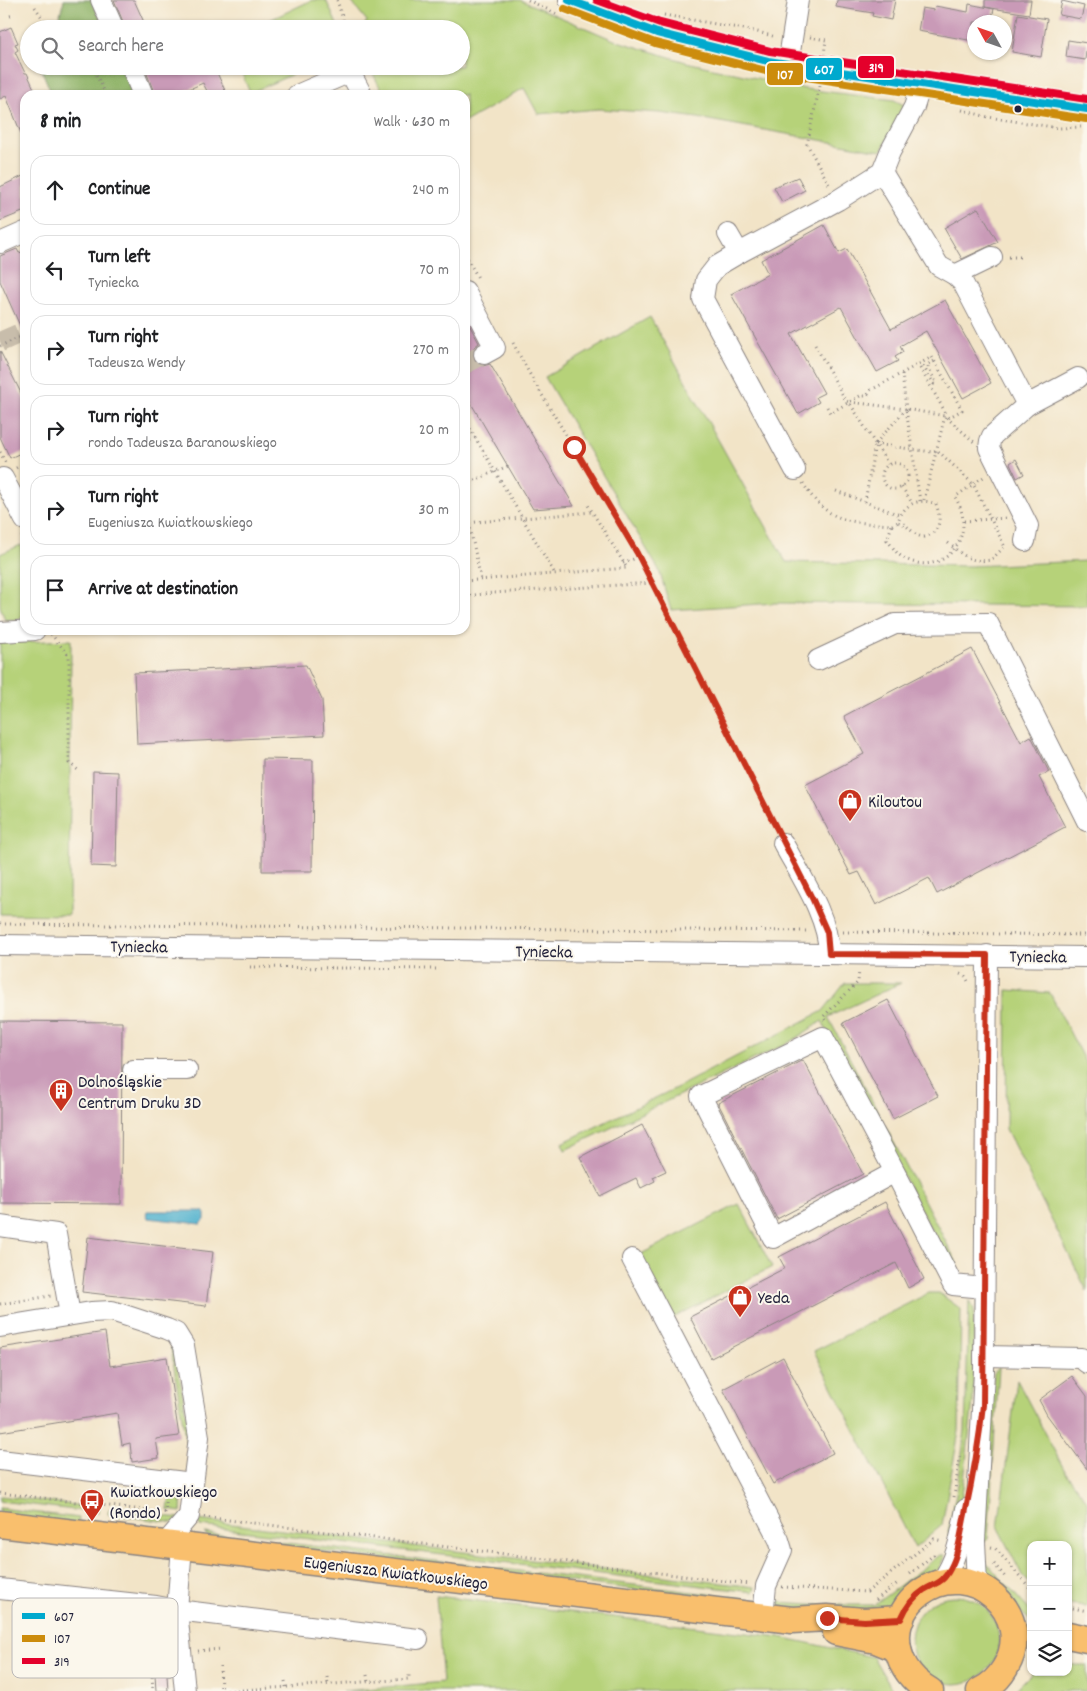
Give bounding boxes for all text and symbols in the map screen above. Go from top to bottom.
north arrow [967,15,1012,60]
search box [20,20,470,75]
icon: search [38,34,66,62]
text: Search here [78,34,164,61]
line badge: 319 [857,55,895,79]
line badge: 607 [805,57,843,81]
text: 319 [868,59,884,79]
text: 607 [814,61,835,81]
line badge: 107 [766,62,804,86]
text: 107 [777,66,794,86]
unlabelled marker [1013,104,1023,114]
text: 8 min [40,108,81,138]
text: Walk · 630 m [374,111,450,134]
icon: ahead [41,176,69,204]
text: Continue [88,177,150,204]
text: 240 m [412,179,449,202]
text: Turn left [88,245,151,272]
icon: left [41,256,69,284]
text: 70 m [419,259,449,282]
text: Tyniecka [88,272,139,295]
text: Turn right [88,325,159,352]
icon: right [41,336,69,364]
text: 270 m [413,339,449,362]
text: Tadeusza Wendy [88,352,185,375]
text: Turn right [88,405,159,432]
icon: right [41,416,69,444]
text: 20 m [419,419,449,442]
text: rondo Tadeusza Baranowskiego [88,432,277,455]
route start [563,436,586,459]
text: Turn right [88,485,159,512]
icon: right [41,496,69,524]
text: 30 m [419,499,449,522]
text: Eugeniusza Kwiatkowskiego [88,512,253,535]
icon: arrive [41,576,69,604]
text: Arrive at destination [88,577,238,604]
shop icon: Kiloutou [837,788,863,822]
place label: Kiloutou [868,791,922,816]
street label: Tyniecka [110,936,168,962]
street label: Tyniecka [515,941,573,967]
street label: Tyniecka [1009,946,1067,972]
place label: Dolnośląskie Centrum Druku 3D [78,1071,201,1117]
building icon: Dolnośląskie Centrum Druku 3D [48,1078,74,1112]
shop icon: Yeda [727,1284,753,1318]
place label: Yeda [758,1287,790,1312]
place label: Kwiatkowskiego (Rondo) [110,1481,217,1527]
bus stop icon: Kwiatkowskiego (Rondo) [79,1488,105,1522]
map controls [1027,1541,1072,1676]
button: + [1027,1541,1072,1586]
street label: Eugeniusza Kwiatkowskiego [302,1551,489,1598]
button: − [1027,1586,1072,1631]
legend [12,1598,178,1678]
route end [816,1607,839,1630]
text: 607 [54,1608,74,1628]
text: 107 [54,1630,70,1650]
button: layers [1027,1631,1072,1676]
text: 319 [54,1653,70,1673]

